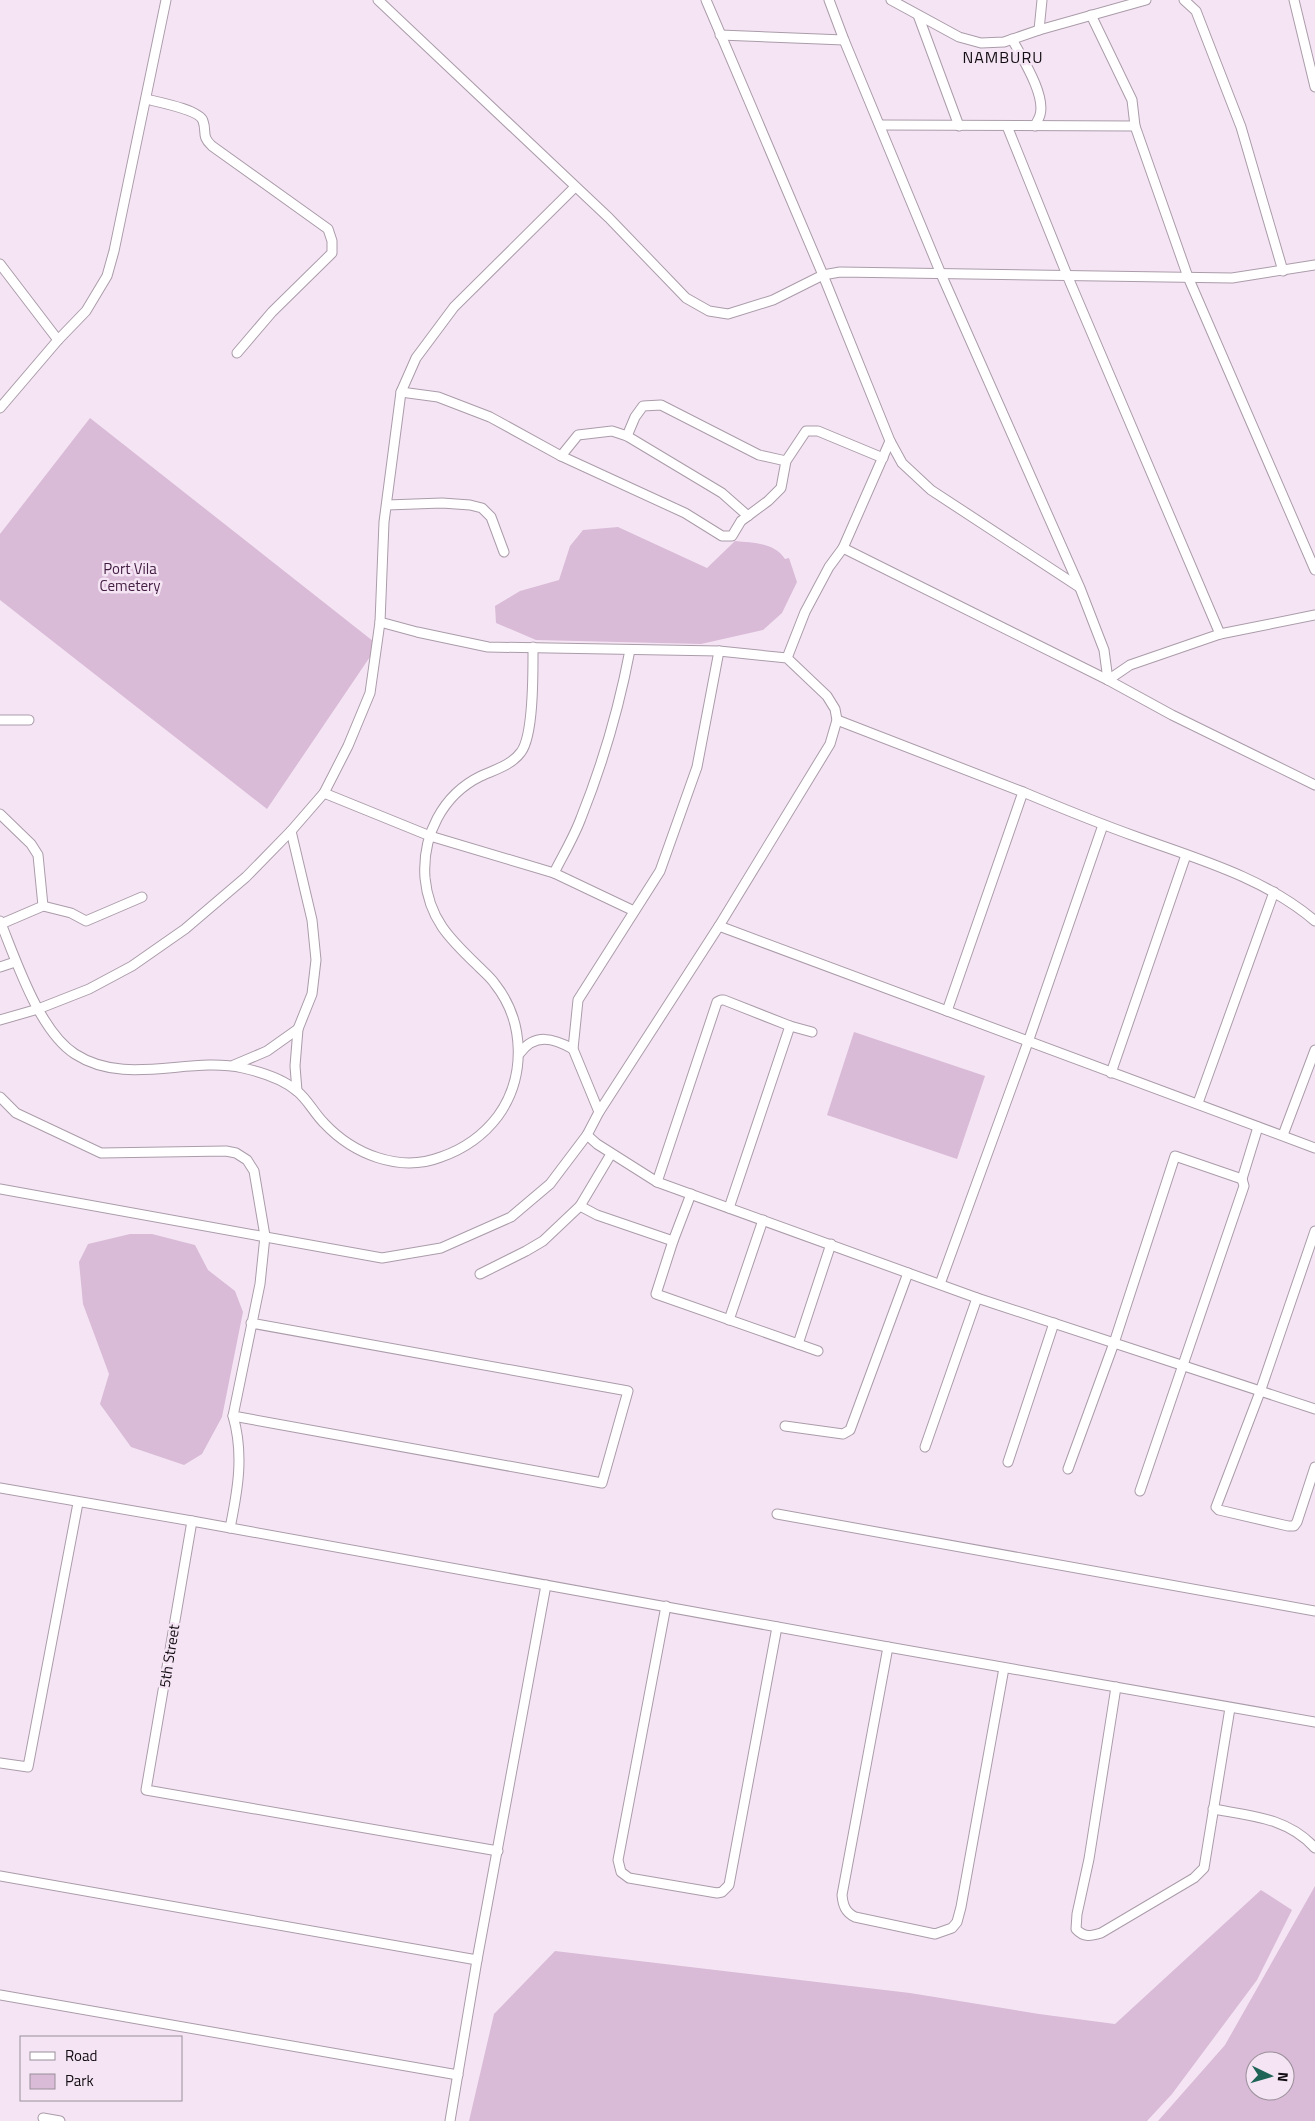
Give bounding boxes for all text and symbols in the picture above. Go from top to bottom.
district label: NAMBURU [962,45,1044,69]
park label: Port Vila Cemetery [100,557,160,597]
street label: 5th Street [153,1622,185,1689]
legend [20,2036,182,2101]
text: Road [65,2044,97,2067]
north arrow [1245,2051,1295,2101]
text: Park [65,2069,94,2092]
text: N [1273,2071,1294,2083]

